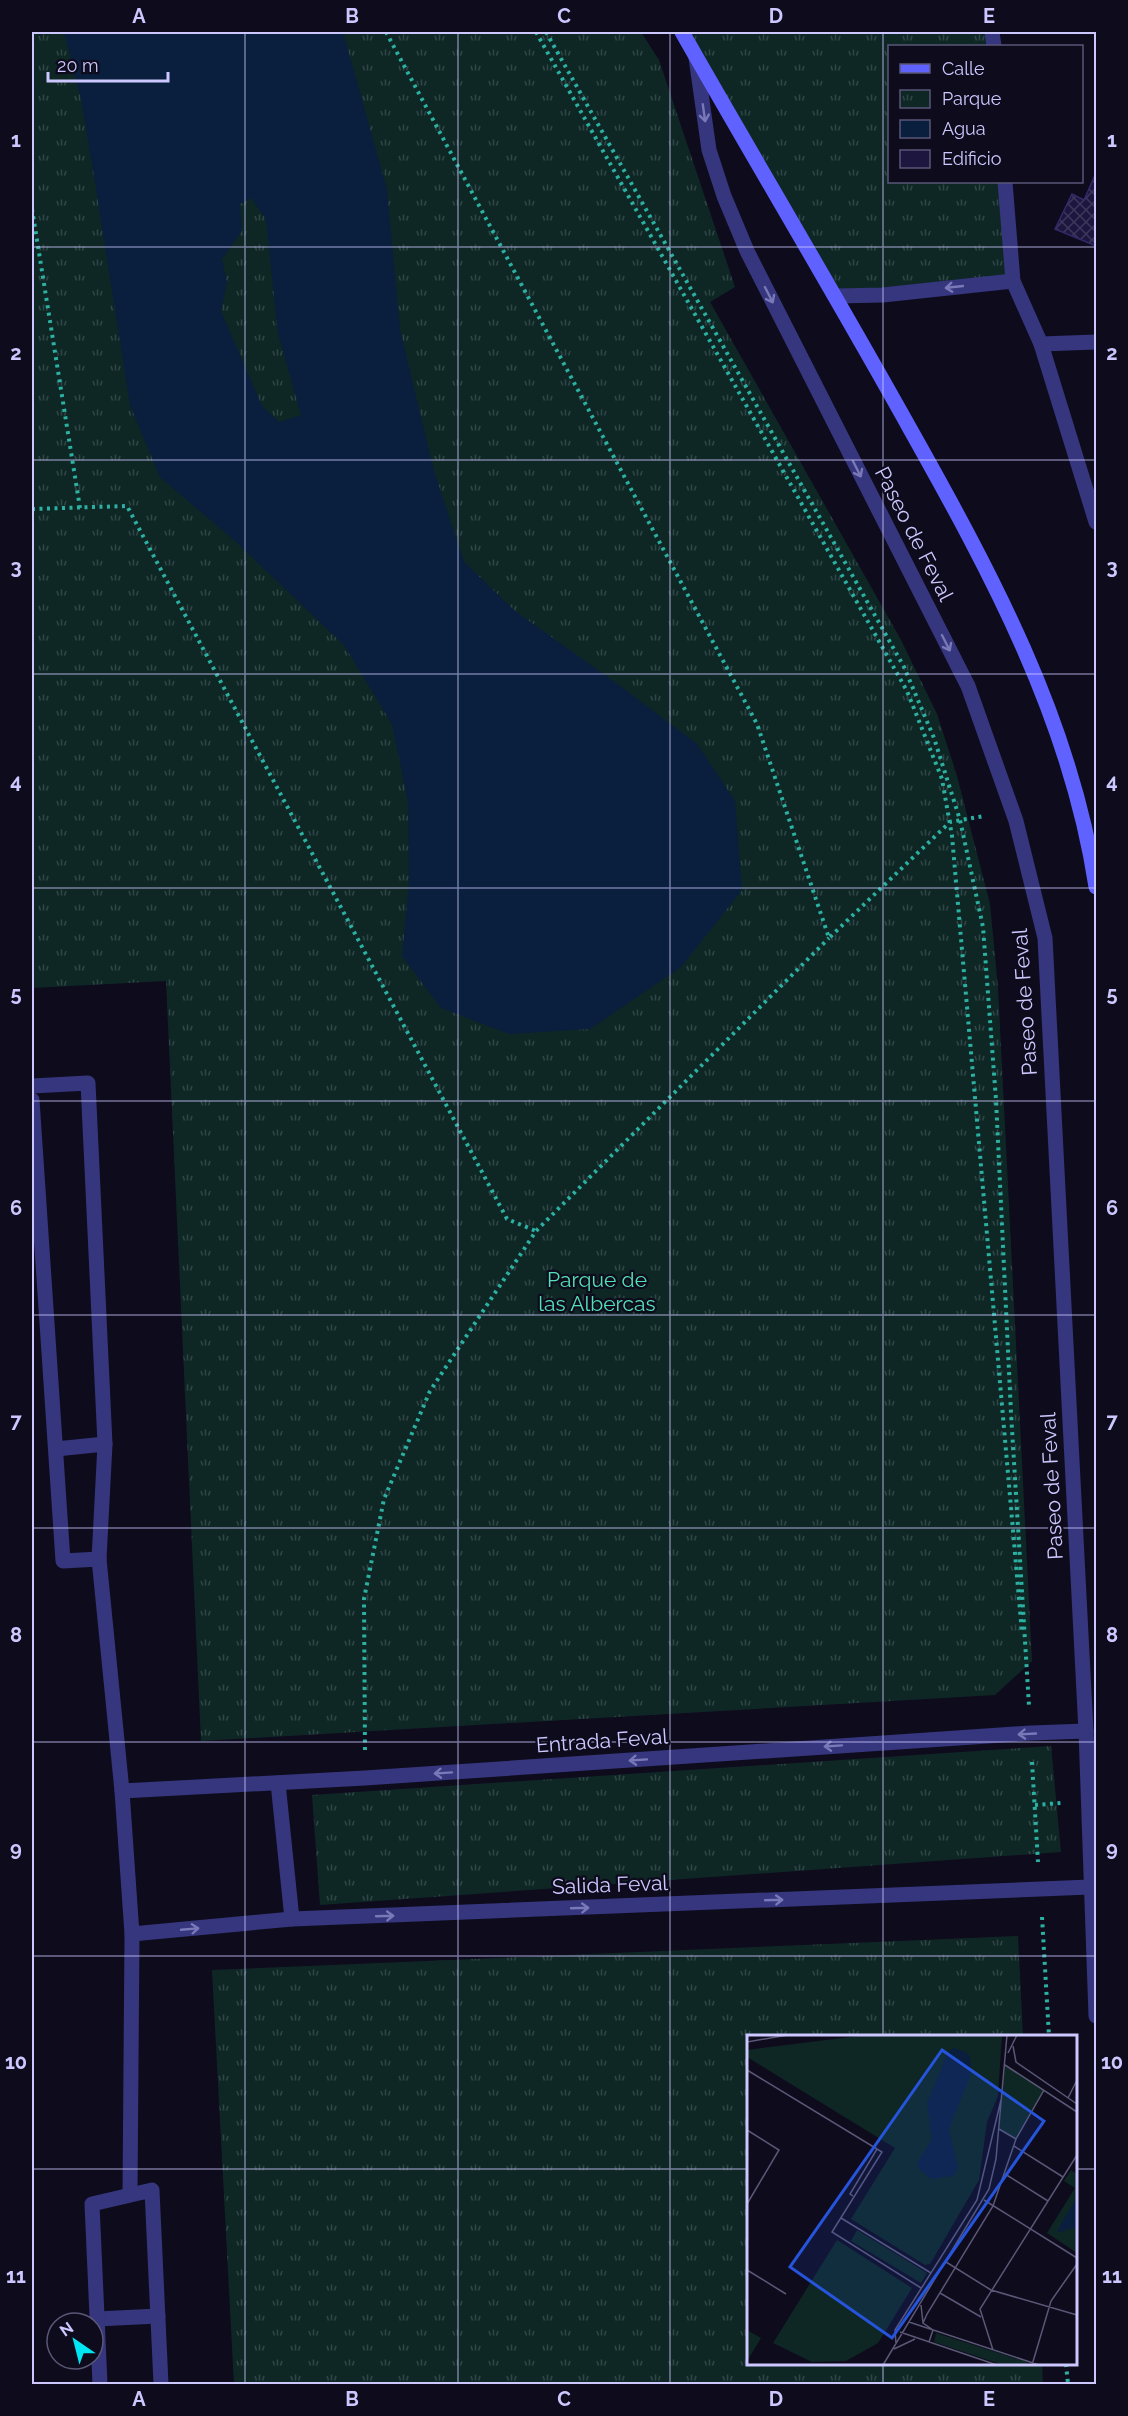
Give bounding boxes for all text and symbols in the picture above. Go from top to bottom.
text: A [132,4,146,28]
text: B [345,4,359,28]
text: C [557,4,571,28]
text: D [769,4,783,28]
text: E [983,4,995,28]
scale bar [48,45,168,83]
legend [888,45,1083,183]
text: 20 m [57,55,99,76]
text: Calle [942,58,985,79]
text: Parque [942,88,1002,109]
one-way arrow [699,102,710,122]
text: Agua [942,118,986,139]
text: 1 [11,128,21,152]
text: 1 [1107,128,1117,152]
text: Edificio [942,148,1002,169]
one-way arrow [945,282,965,293]
one-way arrow [764,286,775,304]
text: 2 [10,341,22,365]
text: 2 [1106,341,1118,365]
one-way arrow [852,460,863,478]
street label: Paseo de Feval [870,462,959,605]
text: 3 [10,555,22,579]
text: 3 [1106,555,1118,579]
one-way arrow [940,634,952,651]
text: 4 [10,769,22,793]
text: 4 [1106,769,1118,793]
street label: Paseo de Feval [1007,927,1042,1076]
text: 5 [10,982,22,1006]
text: 5 [1106,982,1118,1006]
text: 6 [10,1196,22,1220]
text: 6 [1106,1196,1118,1220]
park label: Parque de las Albercas [538,1267,656,1316]
text: 7 [10,1409,22,1433]
text: 7 [1106,1409,1118,1433]
street label: Paseo de Feval [1035,1412,1068,1560]
text: 8 [10,1623,22,1647]
text: 8 [1106,1623,1118,1647]
street label: Entrada Feval [535,1723,669,1758]
one-way arrow [1018,1728,1038,1739]
one-way arrow [823,1741,843,1752]
one-way arrow [629,1754,648,1765]
one-way arrow [434,1767,454,1778]
text: 9 [10,1837,22,1861]
text: 9 [1106,1837,1118,1861]
street label: Salida Feval [552,1870,669,1899]
one-way arrow [764,1894,784,1905]
one-way arrow [569,1902,589,1913]
one-way arrow [374,1910,394,1921]
one-way arrow [180,1923,200,1934]
inset map [747,2035,1077,2365]
text: 10 [5,2050,27,2074]
text: 10 [1101,2050,1123,2074]
text: 11 [6,2264,26,2288]
text: 11 [1102,2264,1122,2288]
north arrow [45,2311,105,2371]
text: N [56,2318,77,2340]
text: A [132,2387,146,2411]
text: B [345,2387,359,2411]
text: C [557,2387,571,2411]
text: D [769,2387,783,2411]
text: E [983,2387,995,2411]

